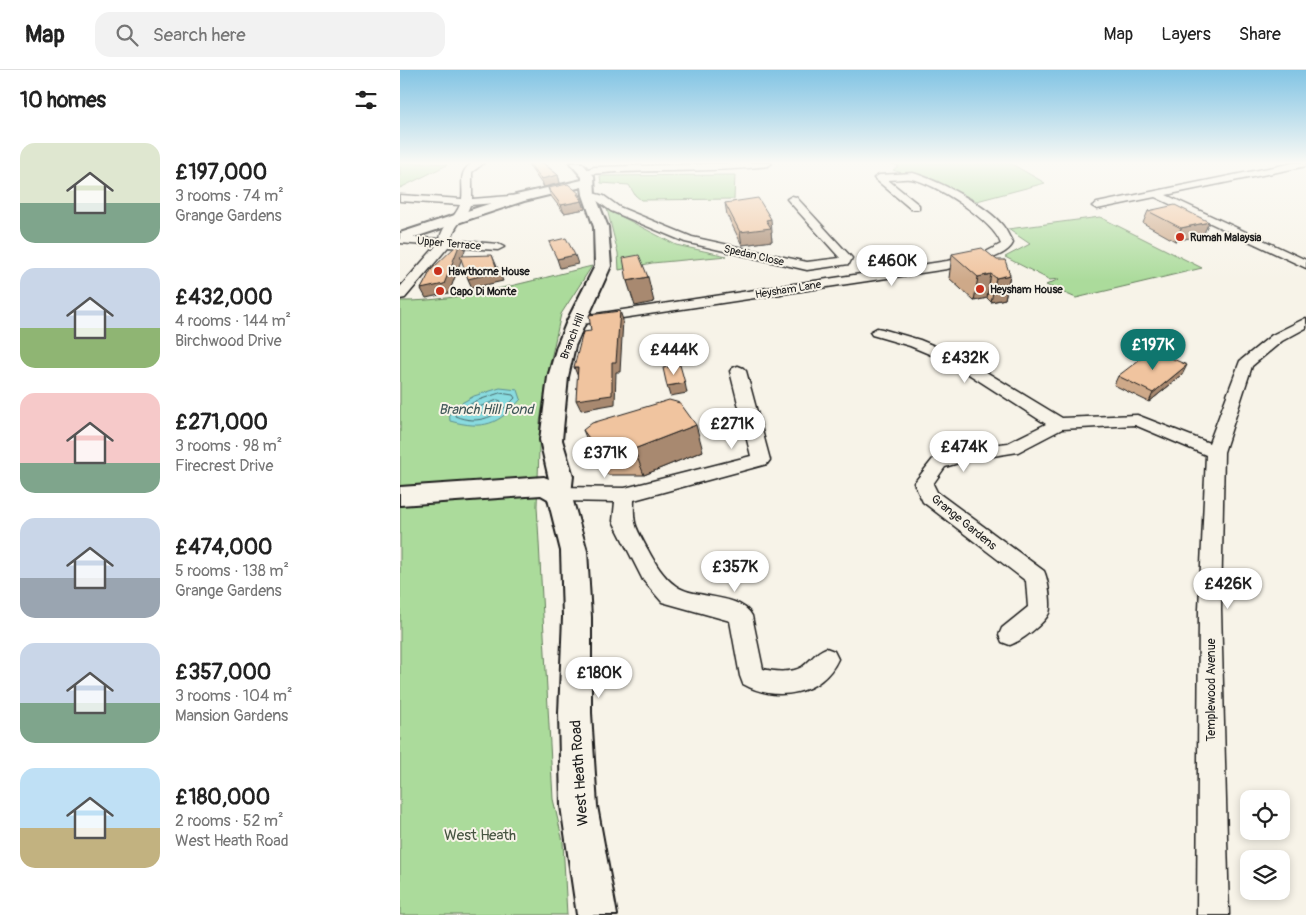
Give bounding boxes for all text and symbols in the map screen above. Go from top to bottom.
search box [95,12,445,57]
text: Map [25,20,65,49]
icon: search [113,21,141,49]
text: Search here [153,23,246,47]
text: Map [1104,23,1133,46]
text: Layers [1161,23,1211,46]
text: Share [1239,23,1281,46]
icon: filters [352,86,380,114]
text: 10 homes [20,87,106,114]
text: £197,000 [175,159,267,186]
icon: home [60,163,120,223]
text: 3 rooms · 74 m² [175,186,284,206]
text: Grange Gardens [175,206,282,226]
marker: Rumah Malaysia [1174,231,1186,243]
place label: Rumah Malaysia [1190,231,1261,244]
street label: Upper Terrace [416,234,482,253]
street label: Spedan Close [722,242,786,269]
pin: £460K [857,244,927,287]
text: £460K [867,251,917,271]
marker: Hawthorne House [432,265,444,277]
place label: Hawthorne House [448,265,530,278]
street label: Heysham Lane [754,278,823,301]
marker: Heysham House [974,283,986,295]
place label: Heysham House [990,283,1063,296]
text: £432,000 [175,284,273,311]
marker: Capo Di Monte [434,285,446,297]
place label: Capo Di Monte [450,285,517,298]
icon: home [60,288,120,348]
text: 4 rooms · 144 m² [175,311,291,331]
street label: Branch Hill [558,311,587,361]
pin: £197K [1118,328,1188,371]
text: Birchwood Drive [175,331,282,351]
pin: £444K [639,334,709,376]
text: £197K [1132,335,1174,355]
text: £444K [650,340,698,360]
pin: £432K [930,342,1000,384]
text: £432K [941,348,989,368]
water label: Branch Hill Pond [439,401,535,418]
pin: £271K [697,408,767,450]
text: £271,000 [175,409,268,436]
icon: home [60,413,120,473]
text: £271K [710,414,754,434]
pin: £474K [929,430,999,473]
text: 3 rooms · 98 m² [175,436,282,456]
pin: £371K [570,436,640,479]
text: £474K [941,437,987,457]
text: £371K [583,443,627,463]
text: Firecrest Drive [175,456,273,476]
street label: Grange Gardens [928,491,1000,554]
text: £474,000 [175,534,272,561]
icon: home [60,538,120,598]
pin: £357K [700,550,770,593]
text: £357K [712,557,758,577]
text: 5 rooms · 138 m² [175,561,289,581]
pin: £426K [1193,568,1263,610]
text: £426K [1204,574,1252,594]
text: Grange Gardens [175,581,282,601]
street label: Templewood Avenue [1204,638,1219,742]
pin: £180K [564,656,634,699]
text: £357,000 [175,659,271,686]
icon: home [60,663,120,723]
text: £180K [576,663,622,683]
text: 3 rooms · 104 m² [175,686,292,706]
text: Mansion Gardens [175,706,288,726]
street label: West Heath Road [566,719,593,827]
text: £180,000 [175,784,270,811]
icon: home [60,788,120,848]
map controls [1240,790,1290,900]
button: locate [1240,790,1290,840]
text: 2 rooms · 52 m² [175,811,284,831]
park label: West Heath [444,826,516,845]
text: West Heath Road [175,831,289,851]
button: layers [1240,850,1290,900]

